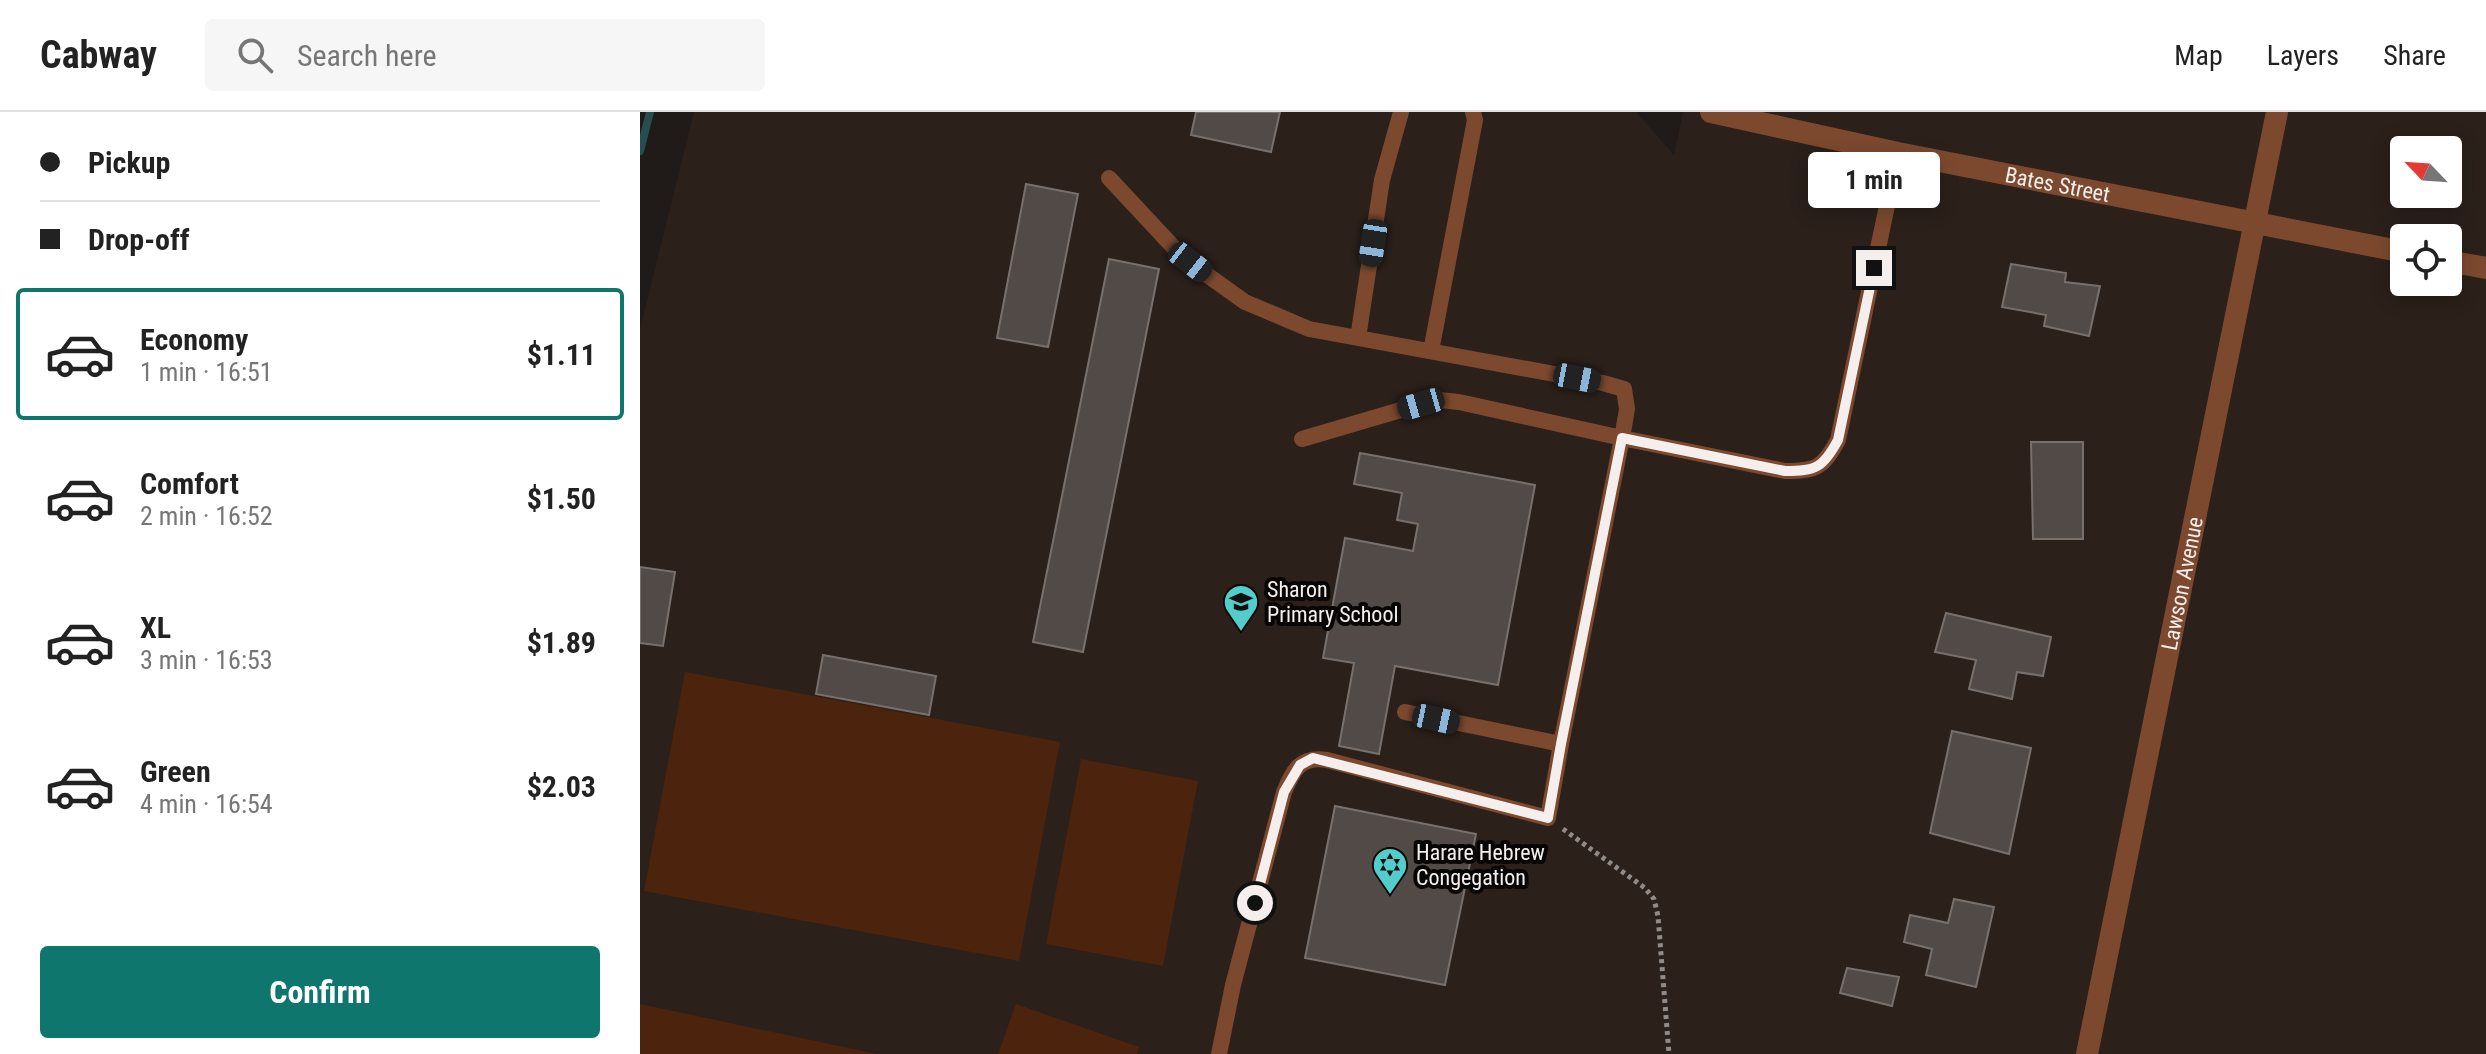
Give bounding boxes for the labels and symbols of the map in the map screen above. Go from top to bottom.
north arrow [2390,136,2462,208]
callout: 1 min [1808,152,1940,208]
street label: Bates Street [2003,162,2112,207]
car [1357,217,1389,269]
car [1164,238,1216,286]
route end [1856,250,1892,286]
car [1551,362,1603,394]
car [1395,386,1447,422]
street label: Lawson Avenue [2157,515,2208,652]
place label: Sharon Primary School [1267,577,1398,627]
school or university icon: Sharon Primary School [1222,583,1260,633]
car [1410,702,1462,736]
place label: Harare Hebrew Congegation [1416,840,1545,890]
synagogue icon: Harare Hebrew Congegation [1371,846,1409,896]
route start [1237,885,1273,921]

